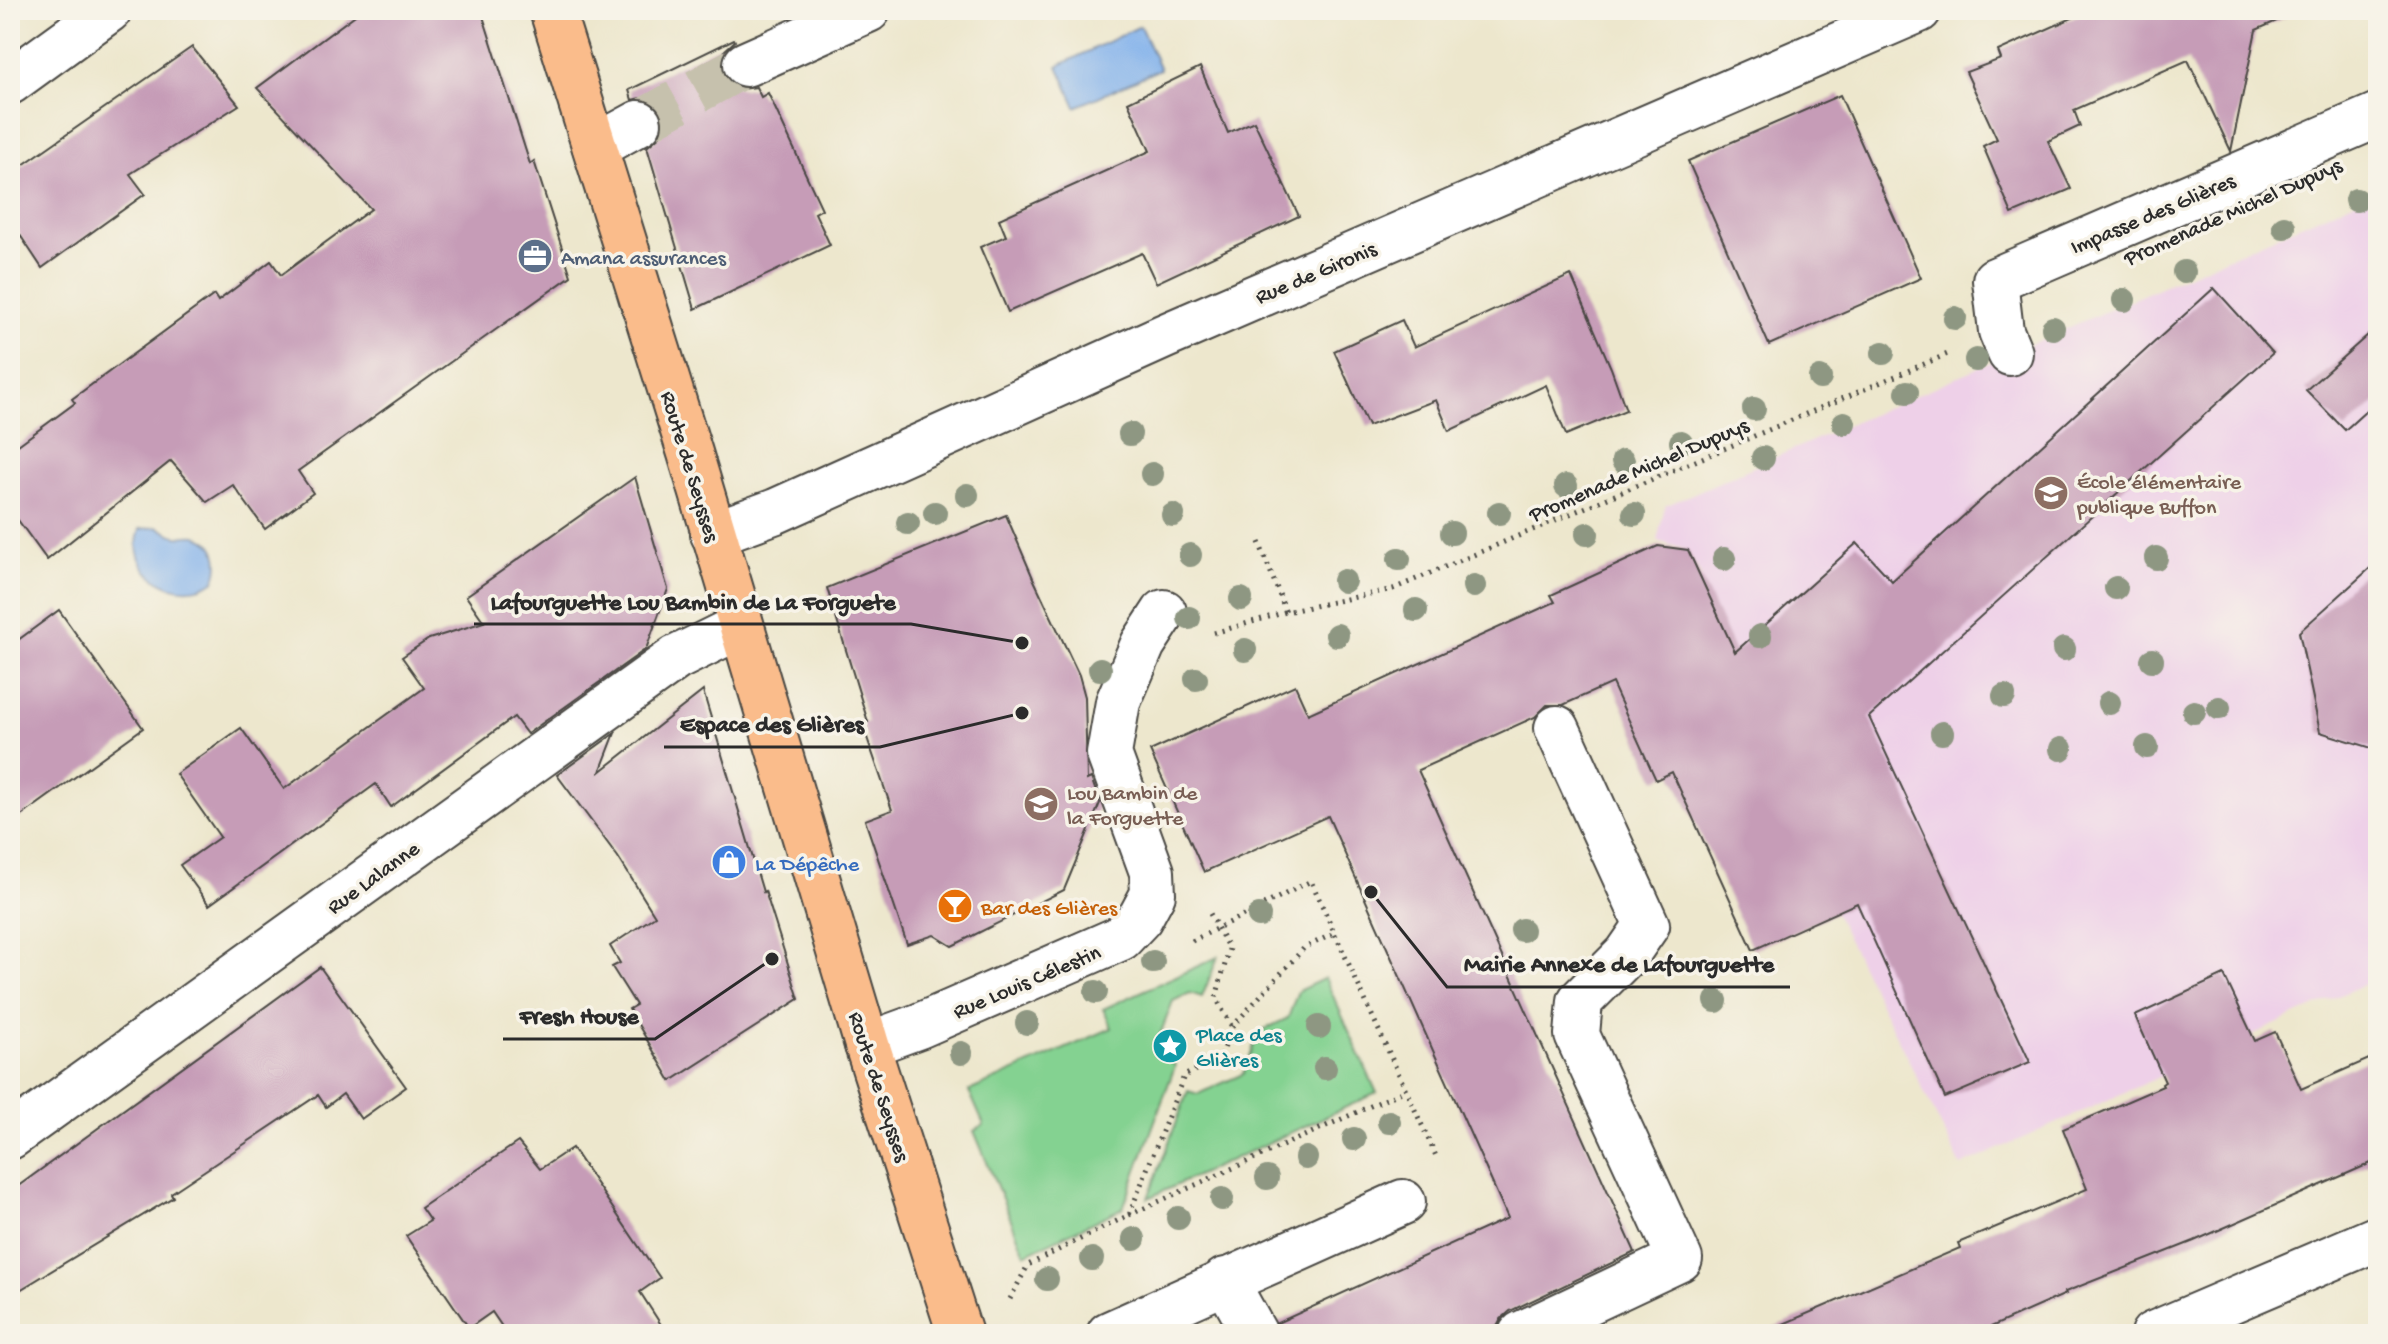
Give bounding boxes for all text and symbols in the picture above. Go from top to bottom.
street label: Promenade Michel Dupuys [2120,153,2347,274]
street label: Impasse des Glières [2067,169,2241,262]
office icon: Amana assurances [516,237,554,275]
street label: Rue de Gironis [1252,237,1382,312]
place label: Amana assurances [561,247,727,273]
street label: Route de Seysses [653,389,724,547]
street label: Promenade Michel Dupuys [1525,413,1754,530]
place label: École élémentaire publique Buffon [2076,471,2242,522]
school or university icon: École élémentaire publique Buffon [2032,474,2070,512]
callout: Lafourguette Lou Bambin de La Forguete [474,576,911,624]
text: Lafourguette Lou Bambin de La Forguete [490,590,897,619]
callout: Espace des Glières [664,699,880,747]
text: Espace des Glières [680,712,865,741]
place label: Lou Bambin de la Forguette [1067,782,1198,833]
school or university icon: Lou Bambin de la Forguette [1022,785,1060,823]
street label: Rue Lalanne [323,837,426,921]
shop icon: La Dépêche [710,843,748,881]
place label: La Dépêche [755,853,860,879]
bar icon: Bar des Glières [936,887,974,925]
place label: Bar des Glières [980,897,1118,923]
callout: Mairie Annexe de Lafourguette [1447,939,1790,987]
street label: Rue Louis Célestin [950,941,1106,1027]
text: Mairie Annexe de Lafourguette [1464,952,1776,981]
callout: Fresh House [503,991,655,1039]
text: Fresh House [518,1004,640,1033]
street label: Route de Seysses [841,1009,914,1166]
place label: Place des Glières [1195,1024,1282,1075]
place icon: Place des Glières [1151,1027,1189,1065]

